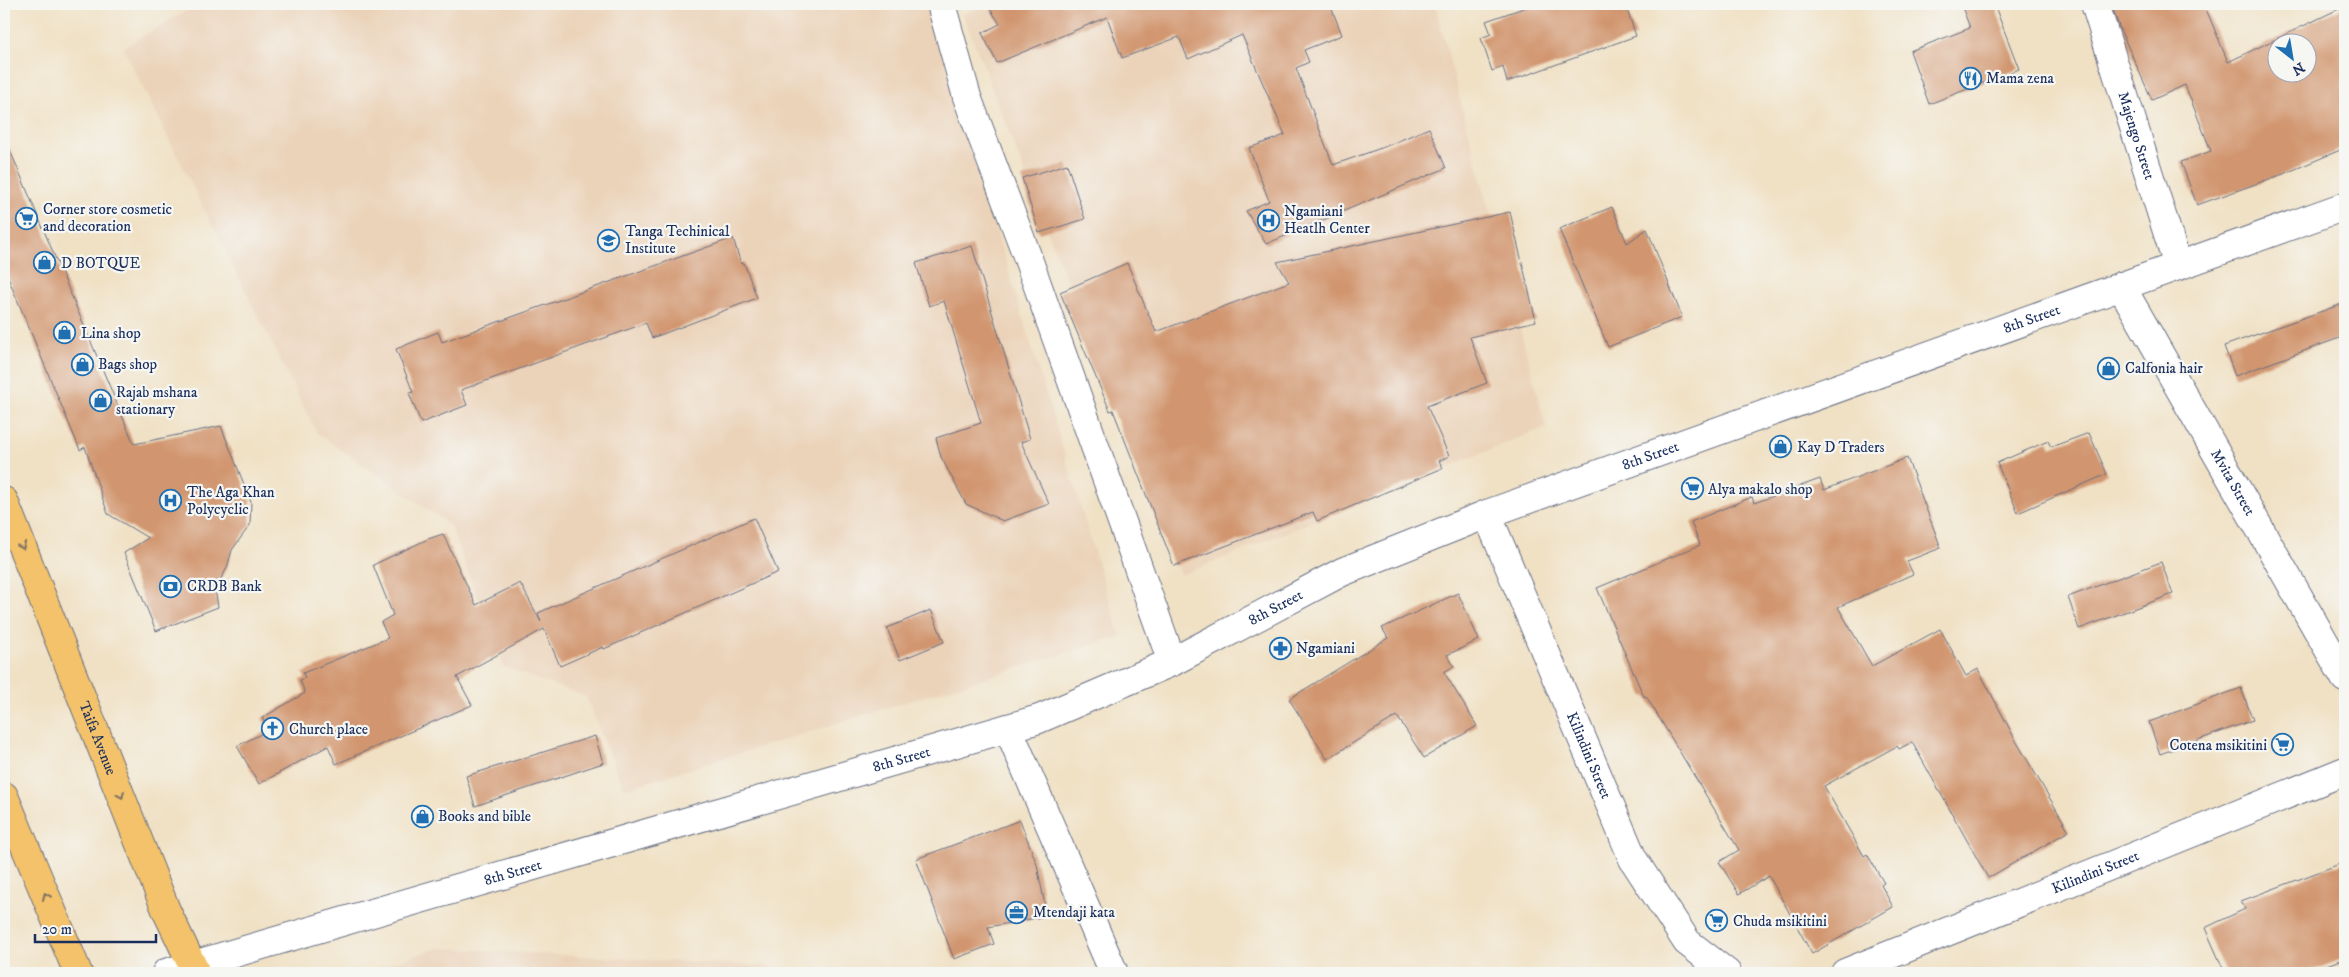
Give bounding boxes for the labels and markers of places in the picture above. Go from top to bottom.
restaurant icon: Mama zena [1958,66,1982,90]
place label: Mama zena [1986,69,2054,88]
place label: Corner store cosmetic and decoration [43,200,173,236]
place label: Ngamiani Heatlh Center [1284,202,1370,238]
supermarket icon: Corner store cosmetic and decoration [15,206,39,230]
hospital icon: Ngamiani Heatlh Center [1256,208,1280,232]
place label: Tanga Techinical Institute [625,222,730,258]
school or university icon: Tanga Techinical Institute [597,228,621,252]
shop icon: D BOTQUE [33,251,57,275]
place label: D BOTQUE [61,254,141,273]
shop icon: Lina shop [53,321,77,345]
place label: Lina shop [81,324,141,343]
shop icon: Bags shop [70,352,94,376]
place label: Bags shop [98,355,158,374]
shop icon: Calfonia hair [2097,356,2121,380]
place label: Calfonia hair [2125,359,2203,378]
place label: Rajab mshana stationary [116,383,198,419]
shop icon: Rajab mshana stationary [88,389,112,413]
shop icon: Kay D Traders [1769,435,1793,459]
place label: Kay D Traders [1797,438,1885,457]
supermarket icon: Alya makalo shop [1680,477,1704,501]
place label: Alya makalo shop [1708,480,1813,499]
place label: The Aga Khan Polycyclic [187,483,275,519]
hospital icon: The Aga Khan Polycyclic [159,489,183,513]
bank icon: CRDB Bank [159,574,183,598]
place label: CRDB Bank [187,577,262,596]
pharmacy icon: Ngamiani [1268,636,1292,660]
place label: Ngamiani [1296,639,1355,658]
church icon: Church place [261,717,285,741]
place label: Church place [289,720,368,739]
supermarket icon: Cotena msikitini [2271,733,2295,757]
place label: Cotena msikitini [2170,736,2267,755]
shop icon: Books and bible [410,804,434,828]
place label: Books and bible [438,807,531,826]
office icon: Mtendaji kata [1005,900,1029,924]
place label: Mtendaji kata [1033,903,1115,922]
supermarket icon: Chuda msikitini [1705,909,1729,933]
place label: Chuda msikitini [1733,912,1827,931]

